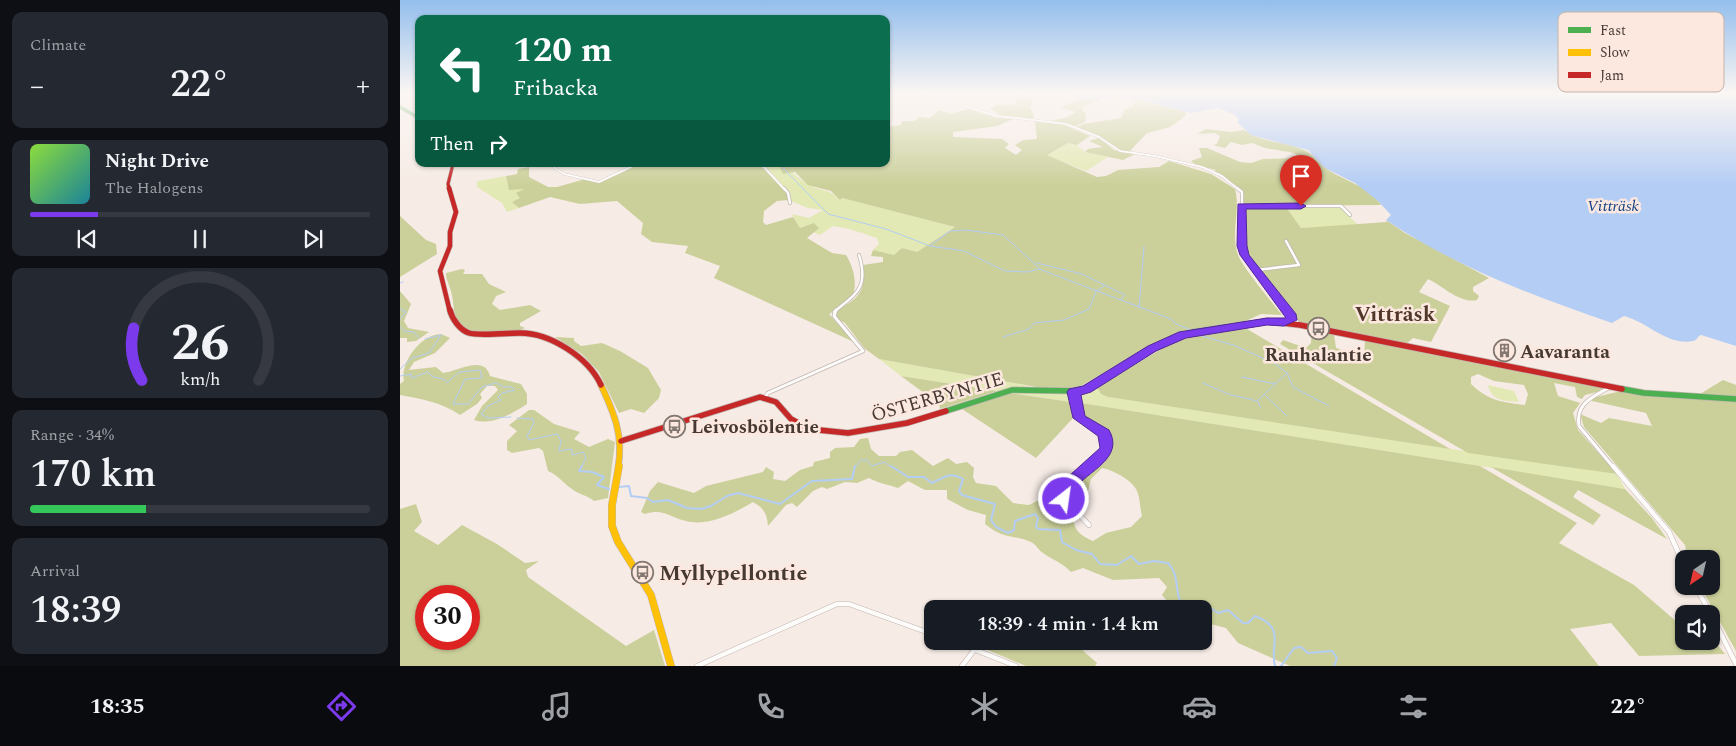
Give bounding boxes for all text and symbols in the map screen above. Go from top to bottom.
legend [1558,12,1724,92]
text: Fast [1600,20,1626,41]
text: 120 m [513,24,612,77]
text: Climate [30,33,86,57]
icon: left [430,35,495,100]
text: Slow [1600,42,1630,63]
text: 22° [170,56,230,114]
text: − [30,65,44,108]
text: + [356,65,370,108]
text: Jam [1600,65,1624,86]
text: Fribacka [513,72,598,105]
text: Then [430,130,474,159]
icon: right [484,130,512,158]
text: Night Drive [105,147,209,176]
pin [1280,155,1322,206]
icon: arrive [1287,162,1315,190]
text: The Halogens [105,176,203,200]
water label: Vitträsk [1587,194,1640,218]
icon: previous [73,225,101,253]
icon: pause [186,225,214,253]
icon: next [299,225,327,253]
district label: Vitträsk [1355,299,1436,331]
text: 26 [171,304,229,383]
bus stop icon: Rauhalantie [1306,316,1330,340]
place label: Aavaranta [1520,338,1610,367]
building icon: Aavaranta [1492,339,1516,363]
place label: Rauhalantie [1264,341,1372,370]
street label: ÖSTERBYNTIE [868,365,1007,430]
text: km/h [180,366,220,393]
place label: Leivosbölentie [691,413,819,442]
bus stop icon: Leivosbölentie [663,414,687,438]
text: Range · 34% [30,423,114,447]
text: 170 km [30,446,156,504]
position arrow [1037,472,1089,524]
north arrow [1675,550,1720,595]
map controls [1675,550,1720,650]
place label: Myllypellontie [659,557,807,590]
text: Arrival [30,559,80,583]
bus stop icon: Myllypellontie [631,560,655,584]
text: 18:39 [30,582,121,640]
speed limit sign: 30 [415,585,480,650]
button: sound [1675,605,1720,650]
text: 18:39 · 4 min · 1.4 km [977,610,1159,639]
icon: directions [324,689,359,724]
icon: music [539,689,574,724]
icon: phone [753,689,788,724]
icon: climate [967,689,1002,724]
icon: car [1182,689,1217,724]
icon: filters [1396,689,1431,724]
text: 18:35 [90,690,145,723]
text: 22° [1611,690,1646,723]

